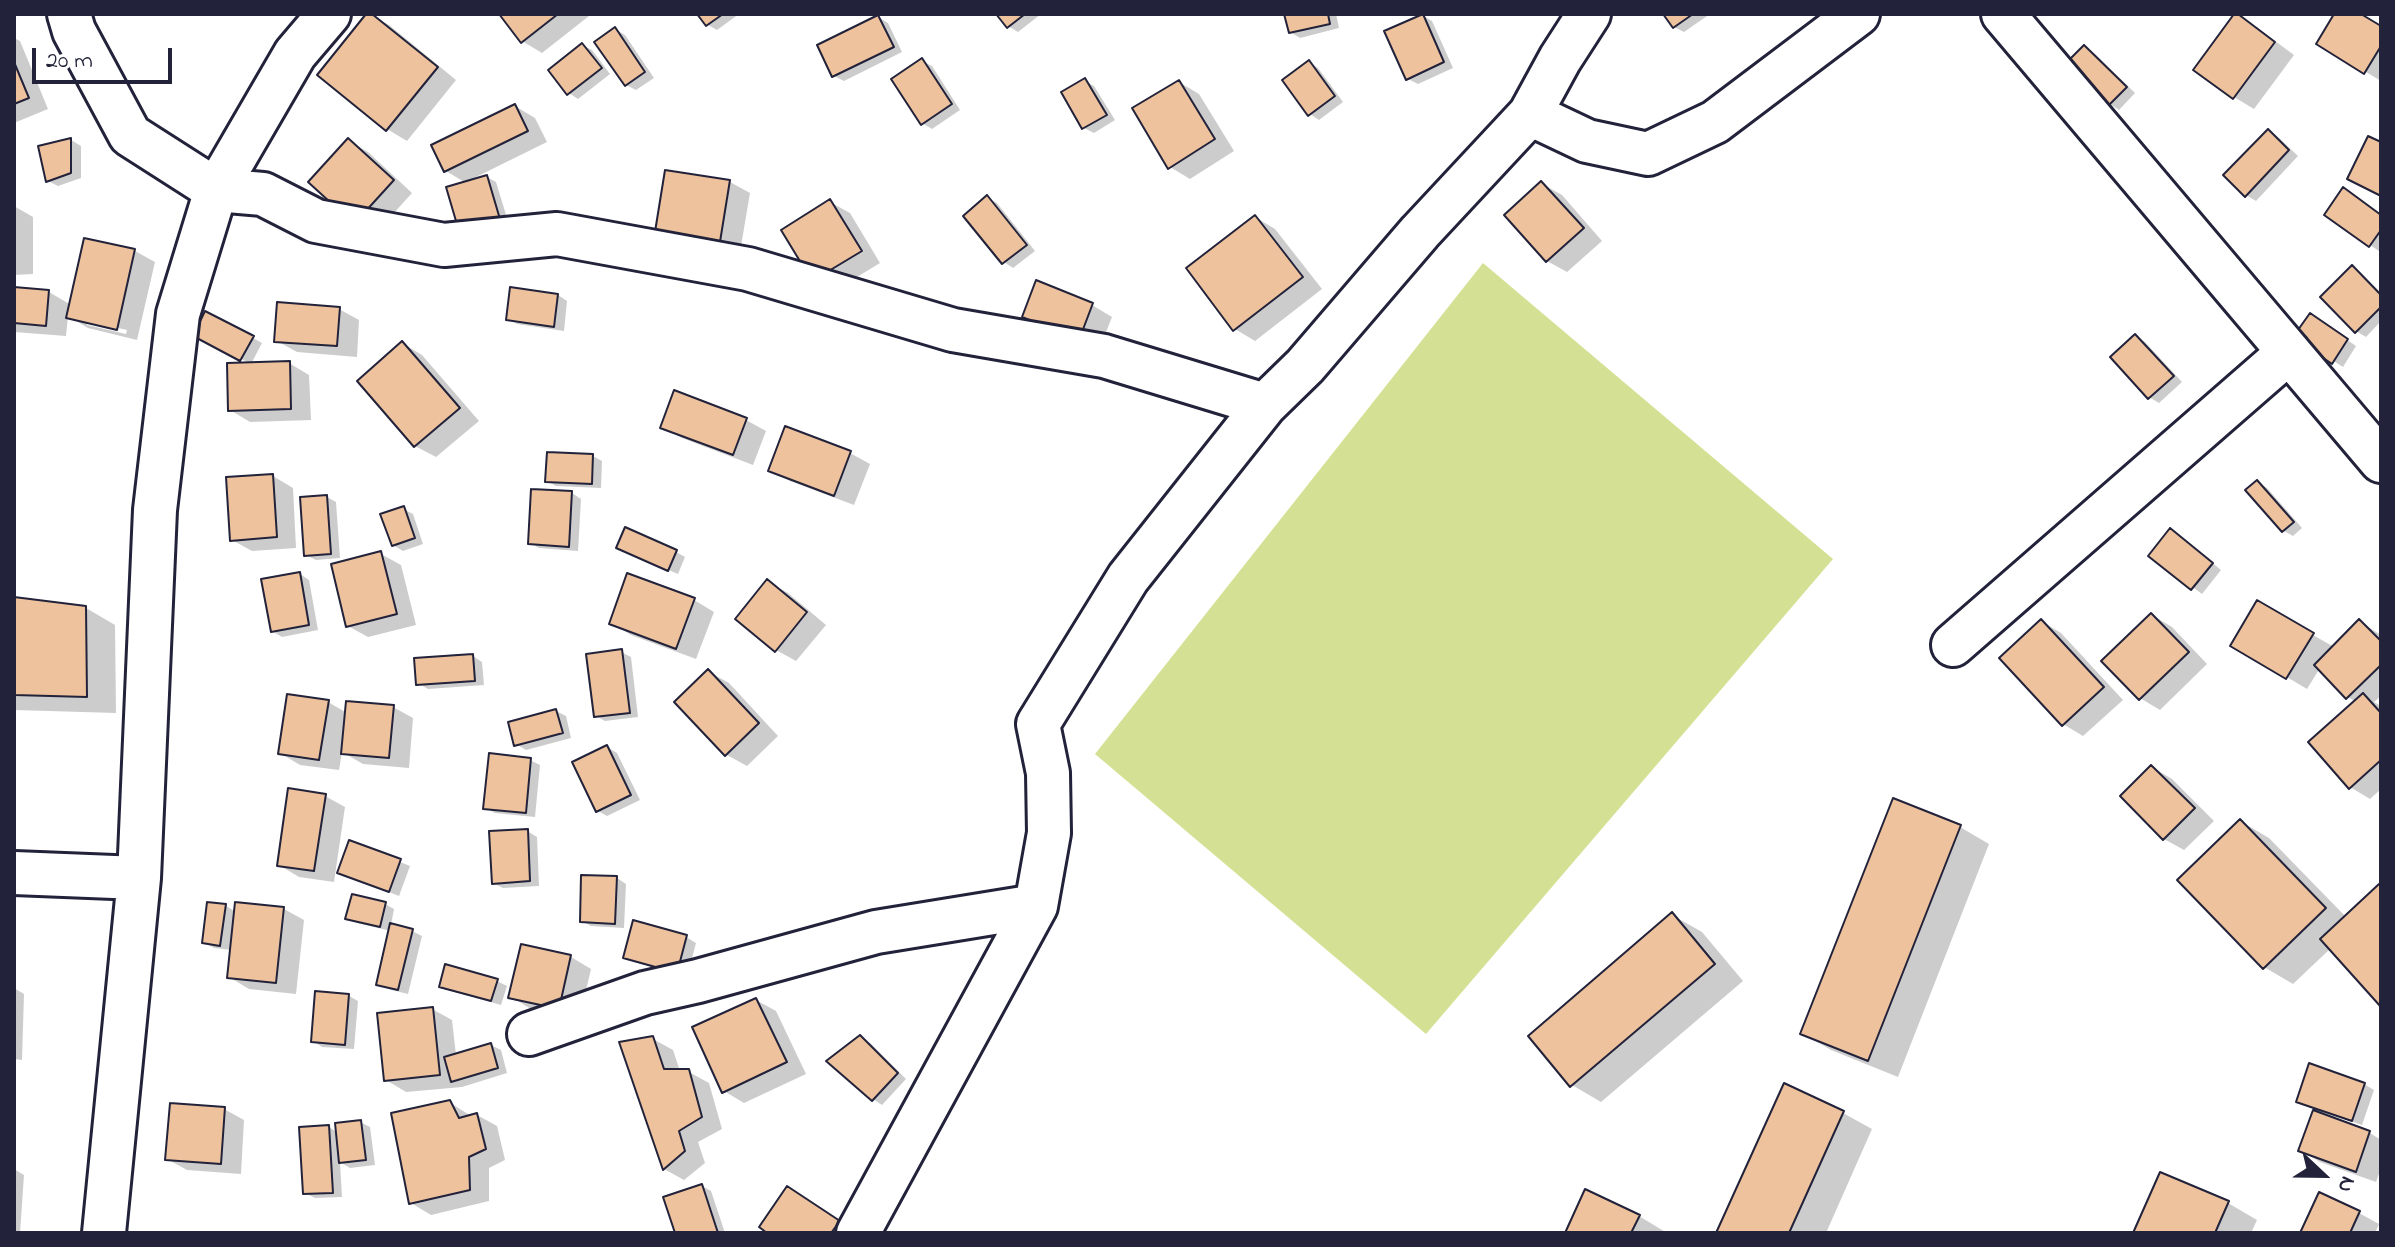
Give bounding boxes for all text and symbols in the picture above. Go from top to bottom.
scale bar [36,32,176,82]
text: 20 m [46,44,93,79]
north arrow [2283,1135,2363,1215]
text: N [2328,1171,2363,1197]

